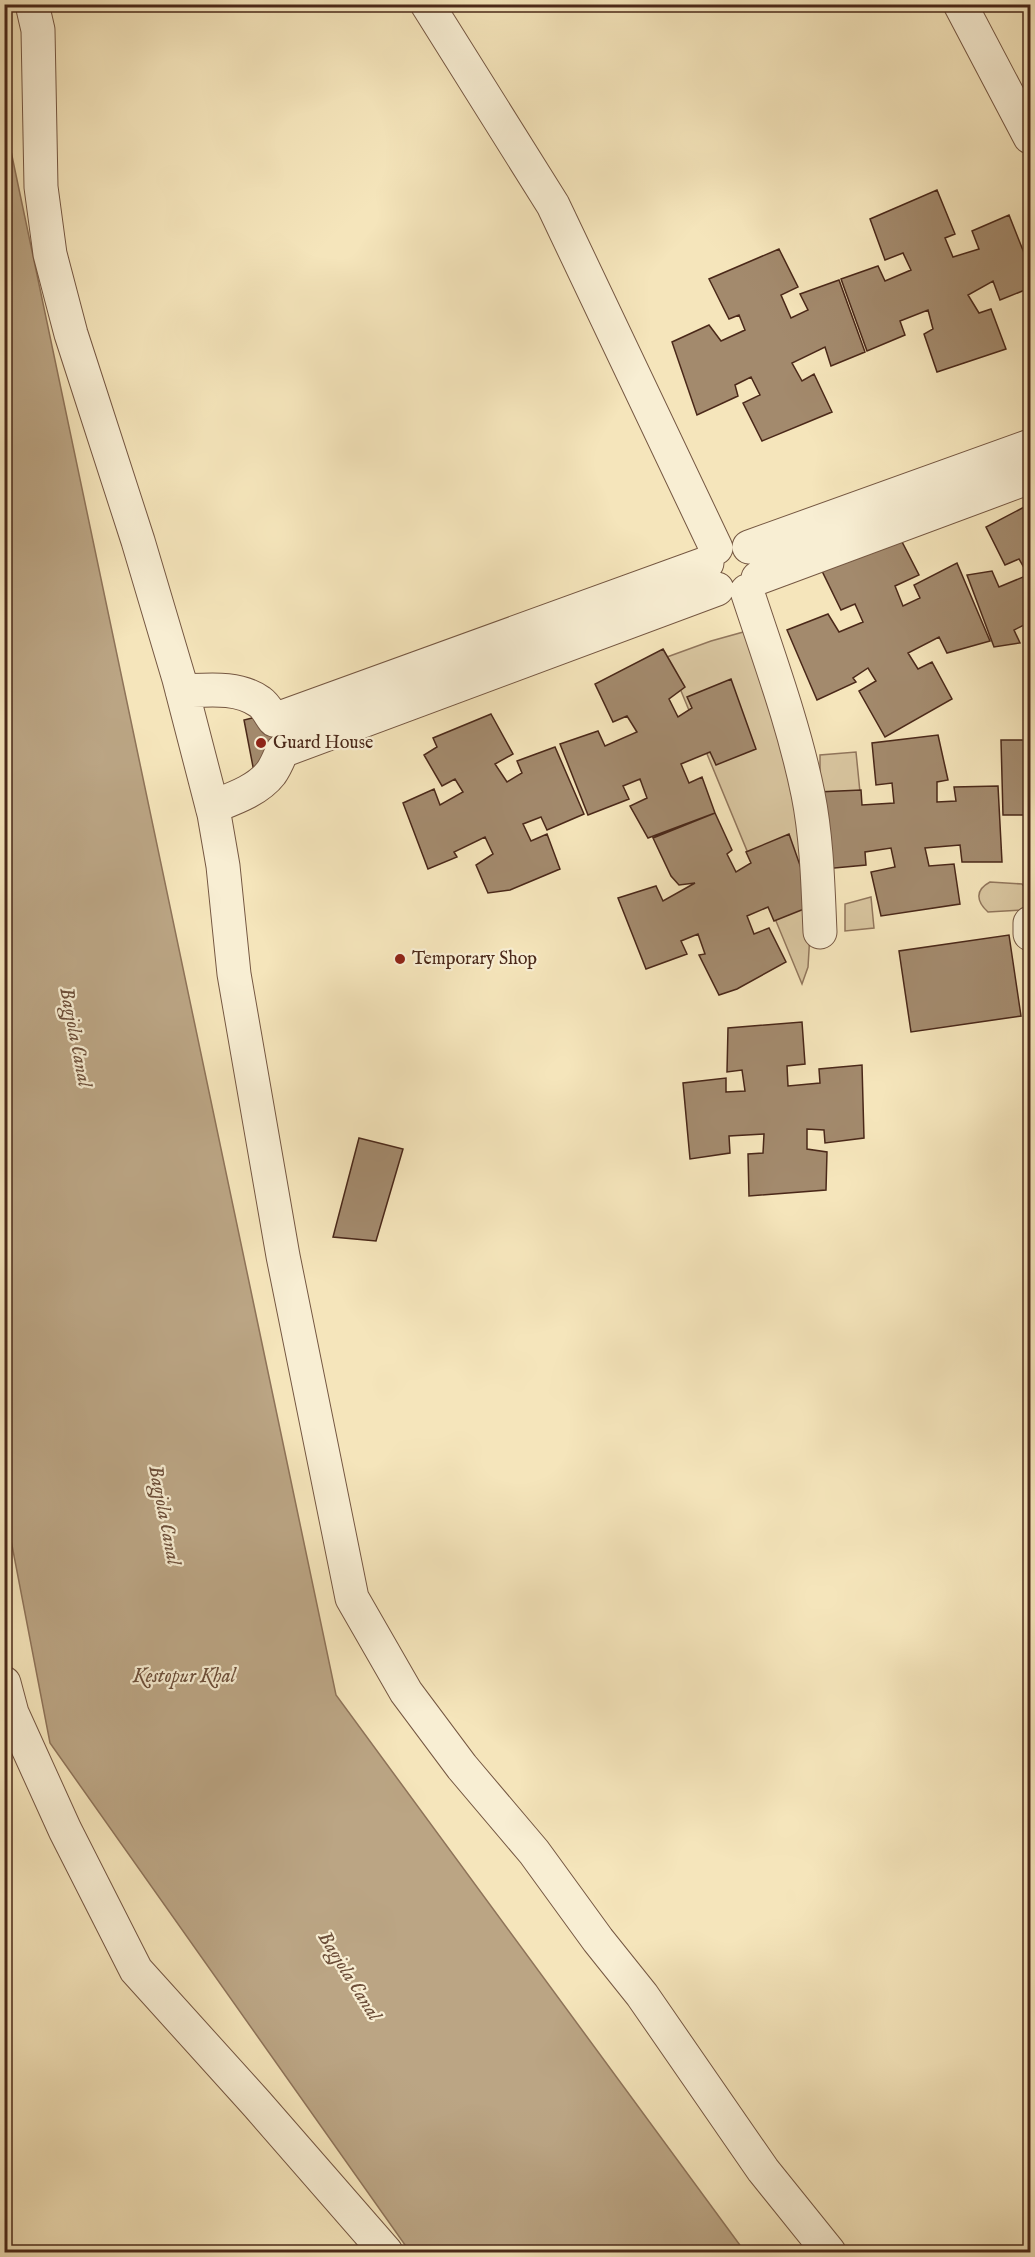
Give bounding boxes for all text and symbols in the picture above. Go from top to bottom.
place label: Guard House [273,732,373,755]
marker: Guard House [254,736,268,750]
place label: Temporary Shop [412,948,537,971]
marker: Temporary Shop [393,952,407,966]
water label: Bagjola Canal [52,985,97,1091]
water label: Bagjola Canal [141,1463,186,1569]
water label: Kestopur Khal [132,1664,238,1689]
water label: Bagjola Canal [311,1927,388,2028]

